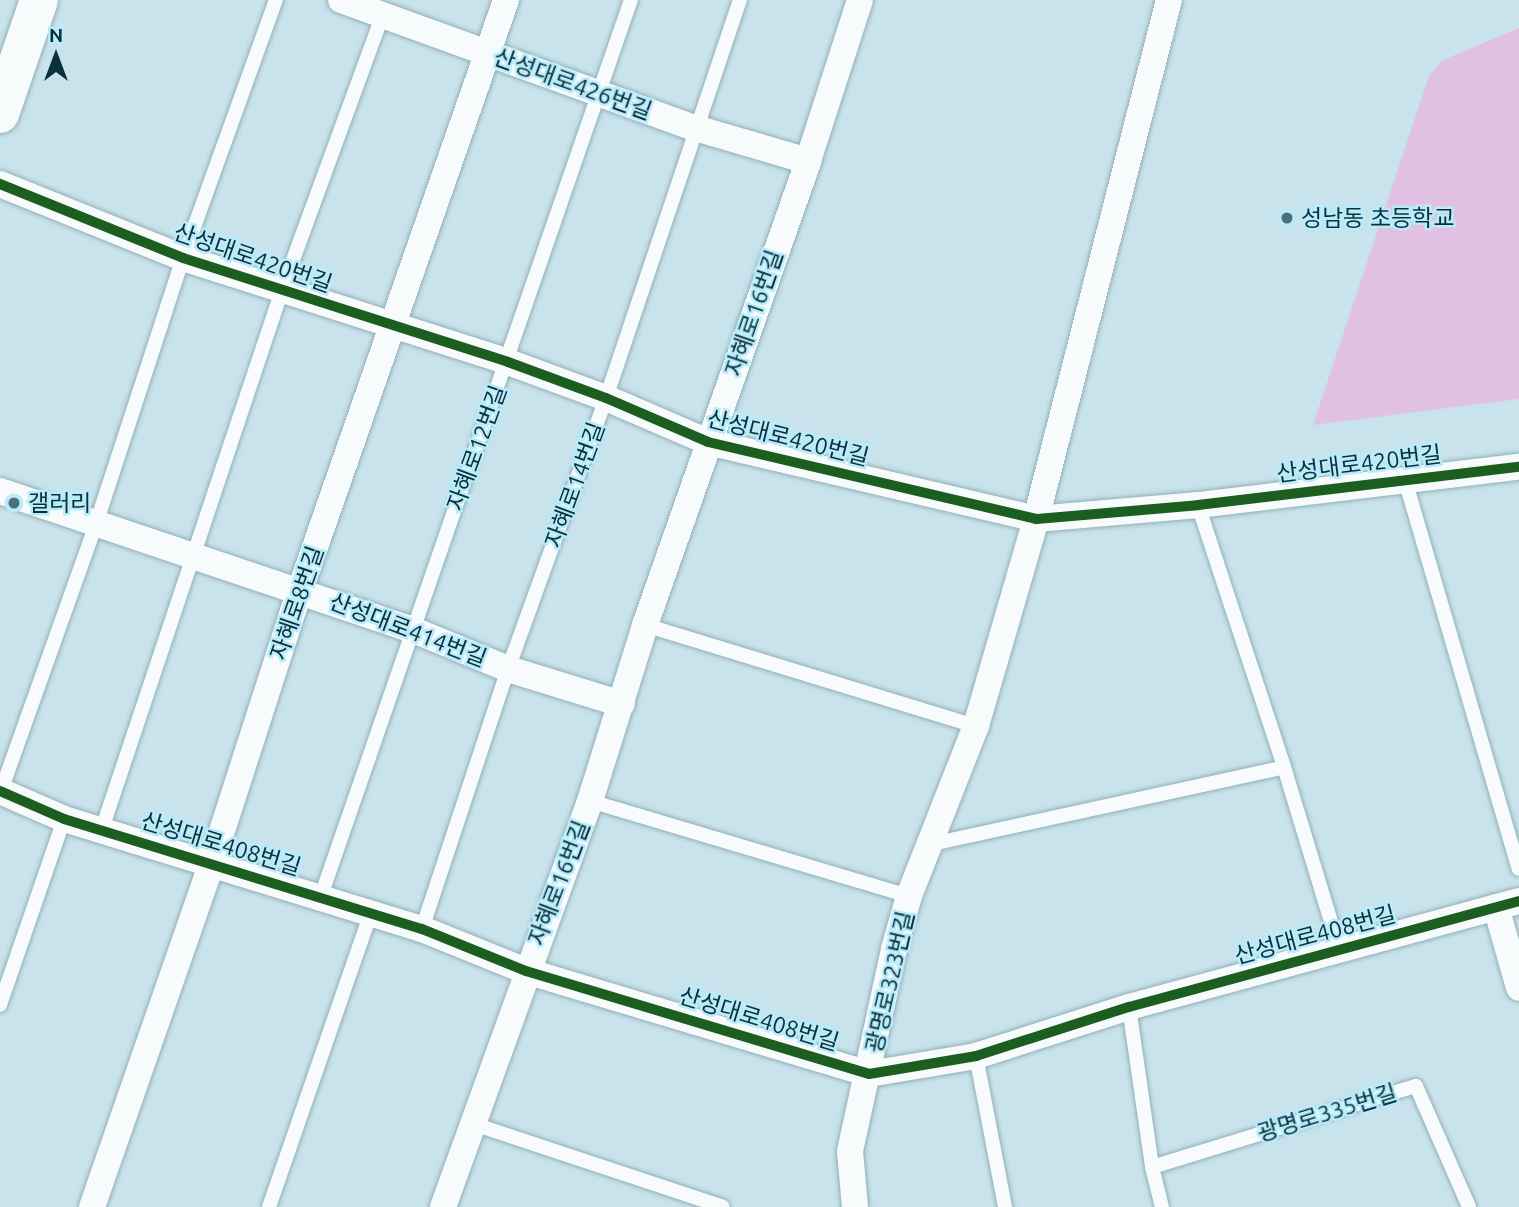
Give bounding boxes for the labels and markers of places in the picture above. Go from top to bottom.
place label: 성남동 초등학교 [1301,204,1454,232]
marker: 성남동 초등학교 [1279,210,1295,226]
place label: 갤러리 [28,489,91,517]
marker: 갤러리 [6,495,22,511]

